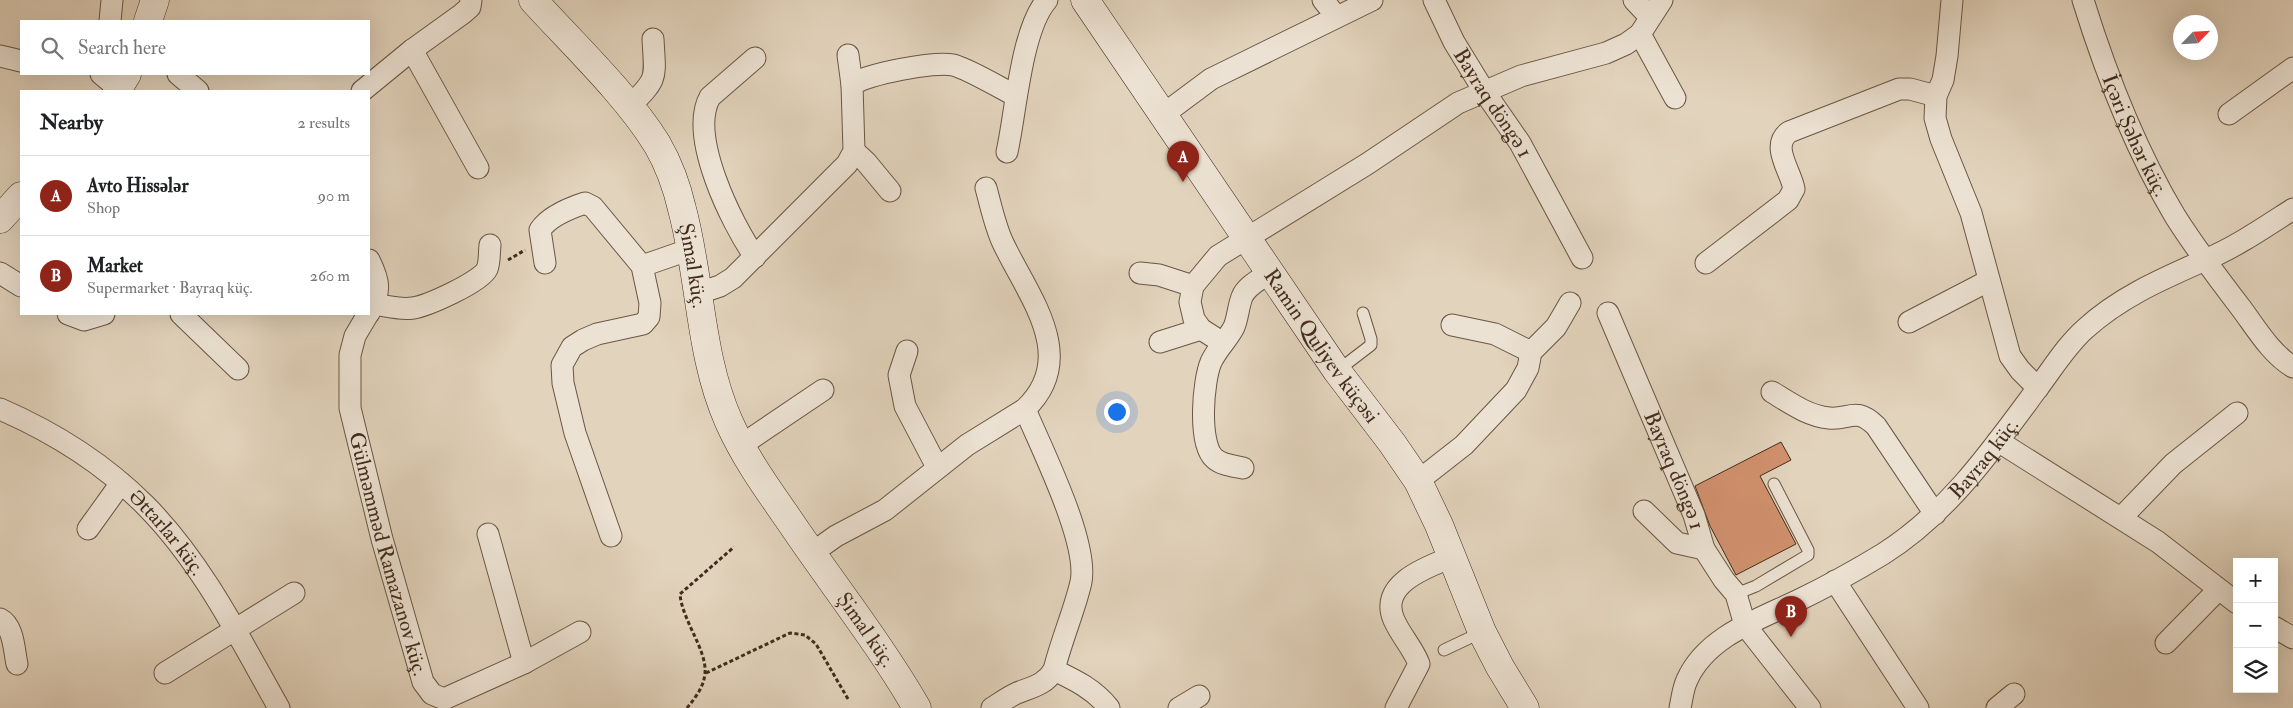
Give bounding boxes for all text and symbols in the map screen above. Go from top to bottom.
north arrow [2173,15,2218,60]
search box [20,20,370,75]
icon: search [38,34,66,62]
text: Search here [78,36,166,60]
street label: Bayraq döngə 1 [1447,43,1539,163]
street label: İçəri Şəhər küç. [2096,71,2174,201]
text: Nearby [40,109,103,136]
text: 2 results [297,113,350,133]
pin: A [1167,141,1199,182]
text: Avto Hissələr [87,174,189,198]
text: A [51,186,61,206]
text: 90 m [318,186,350,206]
text: Shop [87,198,120,218]
street label: Şimal küç. [672,221,713,310]
text: Market [87,254,143,278]
street label: Ramin Quliyev küçəsi [1257,264,1385,429]
text: B [51,266,61,286]
text: 260 m [310,266,350,286]
text: Supermarket · Bayraq küç. [87,278,253,298]
your location [1104,399,1130,425]
street label: Bayraq döngə 1 [1637,407,1711,533]
street label: Bayraq küç. [1943,413,2025,505]
street label: Gülməmməd Ramazanov küç. [342,429,434,679]
street label: Əttarlar küç. [123,484,211,581]
map controls [2233,558,2278,693]
button: + [2233,558,2278,603]
street label: Şimal küç. [830,587,901,673]
pin: B [1775,596,1807,637]
button: − [2233,603,2278,648]
button: layers [2233,648,2278,693]

